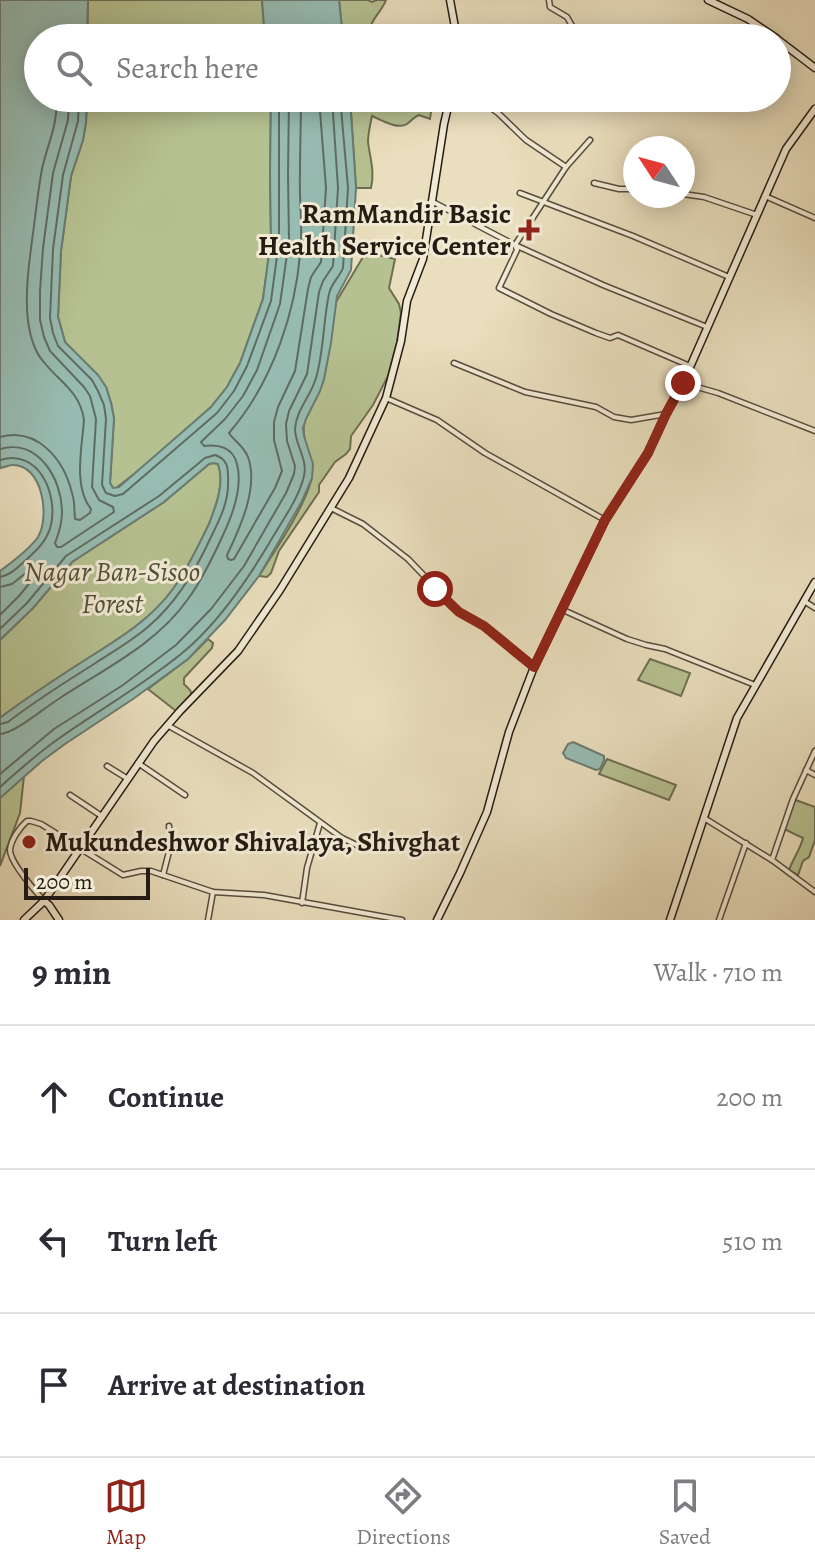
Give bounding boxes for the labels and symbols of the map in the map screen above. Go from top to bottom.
north arrow [623,136,695,208]
place label: RamMandir Basic Health Service Center [258,195,511,265]
marker: RamMandir Basic Health Service Center [518,219,540,241]
route end [665,365,701,401]
park label: Nagar Ban-Sisoo Forest [24,553,200,623]
route start [417,571,453,607]
place label: Mukundeshwor Shivalaya, Shivghat [45,823,460,861]
marker: Mukundeshwor Shivalaya, Shivghat [20,833,38,851]
scale bar [24,864,150,900]

